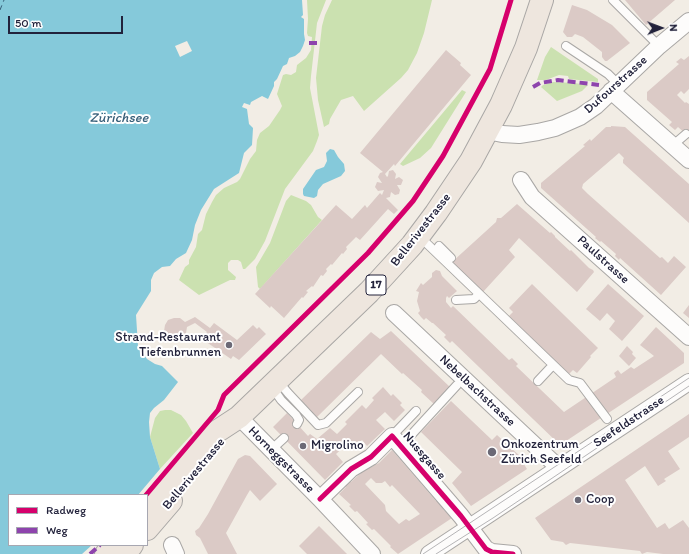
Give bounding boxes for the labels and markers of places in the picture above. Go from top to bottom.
place label: Strand-Restaurant Tiefenbrunnen [115,330,221,361]
marker: Strand-Restaurant Tiefenbrunnen [224,340,234,350]
place label: Onkozentrum Zürich Seefeld [501,437,581,468]
place label: Migrolino [311,438,364,454]
marker: Migrolino [298,441,308,451]
marker: Onkozentrum Zürich Seefeld [486,446,498,458]
place label: Coop [586,492,614,508]
marker: Coop [573,495,583,505]

